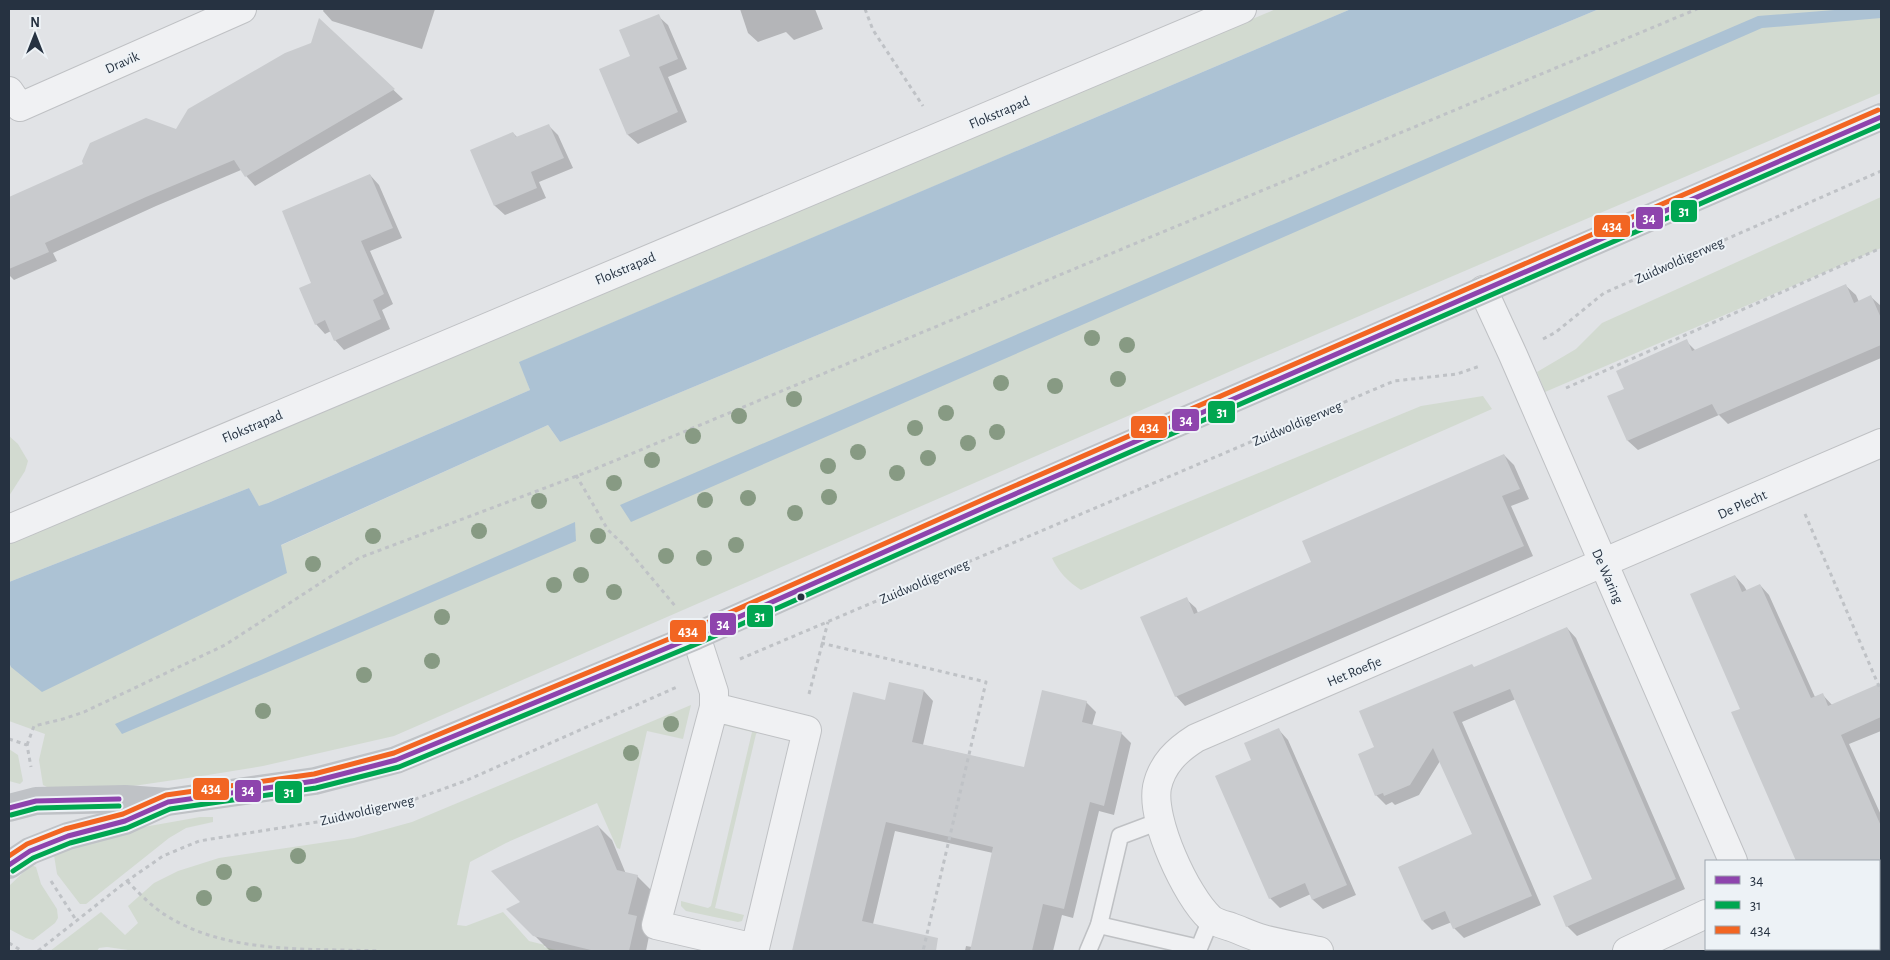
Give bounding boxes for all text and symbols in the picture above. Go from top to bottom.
north arrow [10,10,60,60]
text: N [30,16,40,30]
street label: Dravik [103,49,142,77]
street label: Flokstrapad [967,94,1032,132]
line badge: 31 [1670,199,1698,223]
text: 31 [1678,205,1690,219]
line badge: 34 [1635,206,1664,230]
text: 34 [1642,212,1656,226]
line badge: 434 [1593,214,1631,238]
text: 434 [1602,220,1622,234]
street label: Zuidwoldigerweg [1633,235,1726,287]
street label: Flokstrapad [593,250,658,288]
street label: Zuidwoldigerweg [1251,399,1344,449]
line badge: 31 [1207,400,1236,424]
text: 31 [1216,406,1228,420]
street label: Flokstrapad [220,408,285,446]
line badge: 34 [1171,408,1200,432]
text: 34 [1179,414,1193,428]
line badge: 434 [1130,415,1168,439]
text: 434 [1139,421,1159,435]
street label: De Plecht [1716,488,1770,522]
street label: De Waring [1589,547,1625,606]
street label: Zuidwoldigerweg [878,557,971,607]
unlabelled marker [796,592,806,602]
line badge: 31 [746,604,774,628]
text: 31 [754,610,766,624]
line badge: 34 [709,612,737,636]
text: 34 [716,618,730,632]
line badge: 434 [669,619,707,643]
text: 434 [678,625,698,639]
street label: Het Roefje [1325,654,1384,690]
line badge: 434 [192,777,230,801]
line badge: 34 [234,779,262,803]
line badge: 31 [274,780,303,804]
text: 434 [201,782,221,796]
text: 34 [241,784,255,798]
text: 31 [283,786,295,800]
street label: Zuidwoldigerweg [319,793,415,829]
legend [1705,860,1880,950]
text: 34 [1750,873,1763,888]
text: 31 [1750,898,1761,913]
text: 434 [1750,923,1771,938]

